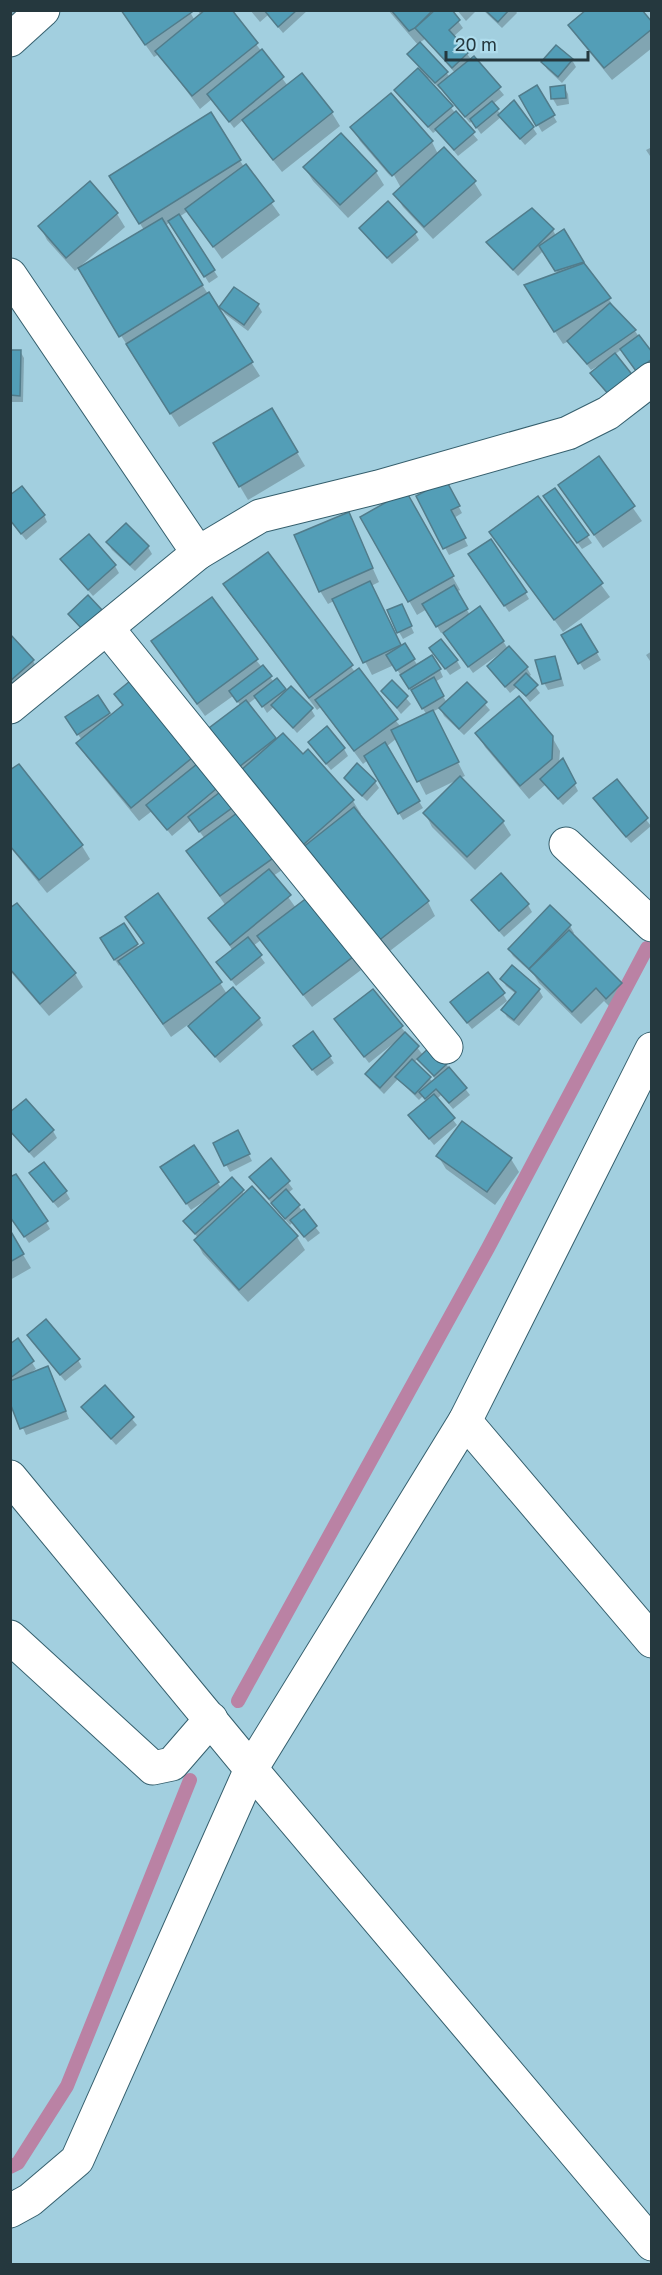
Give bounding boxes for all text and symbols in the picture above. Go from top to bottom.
scale bar [446,24,588,62]
text: 20 m [455,33,497,55]

